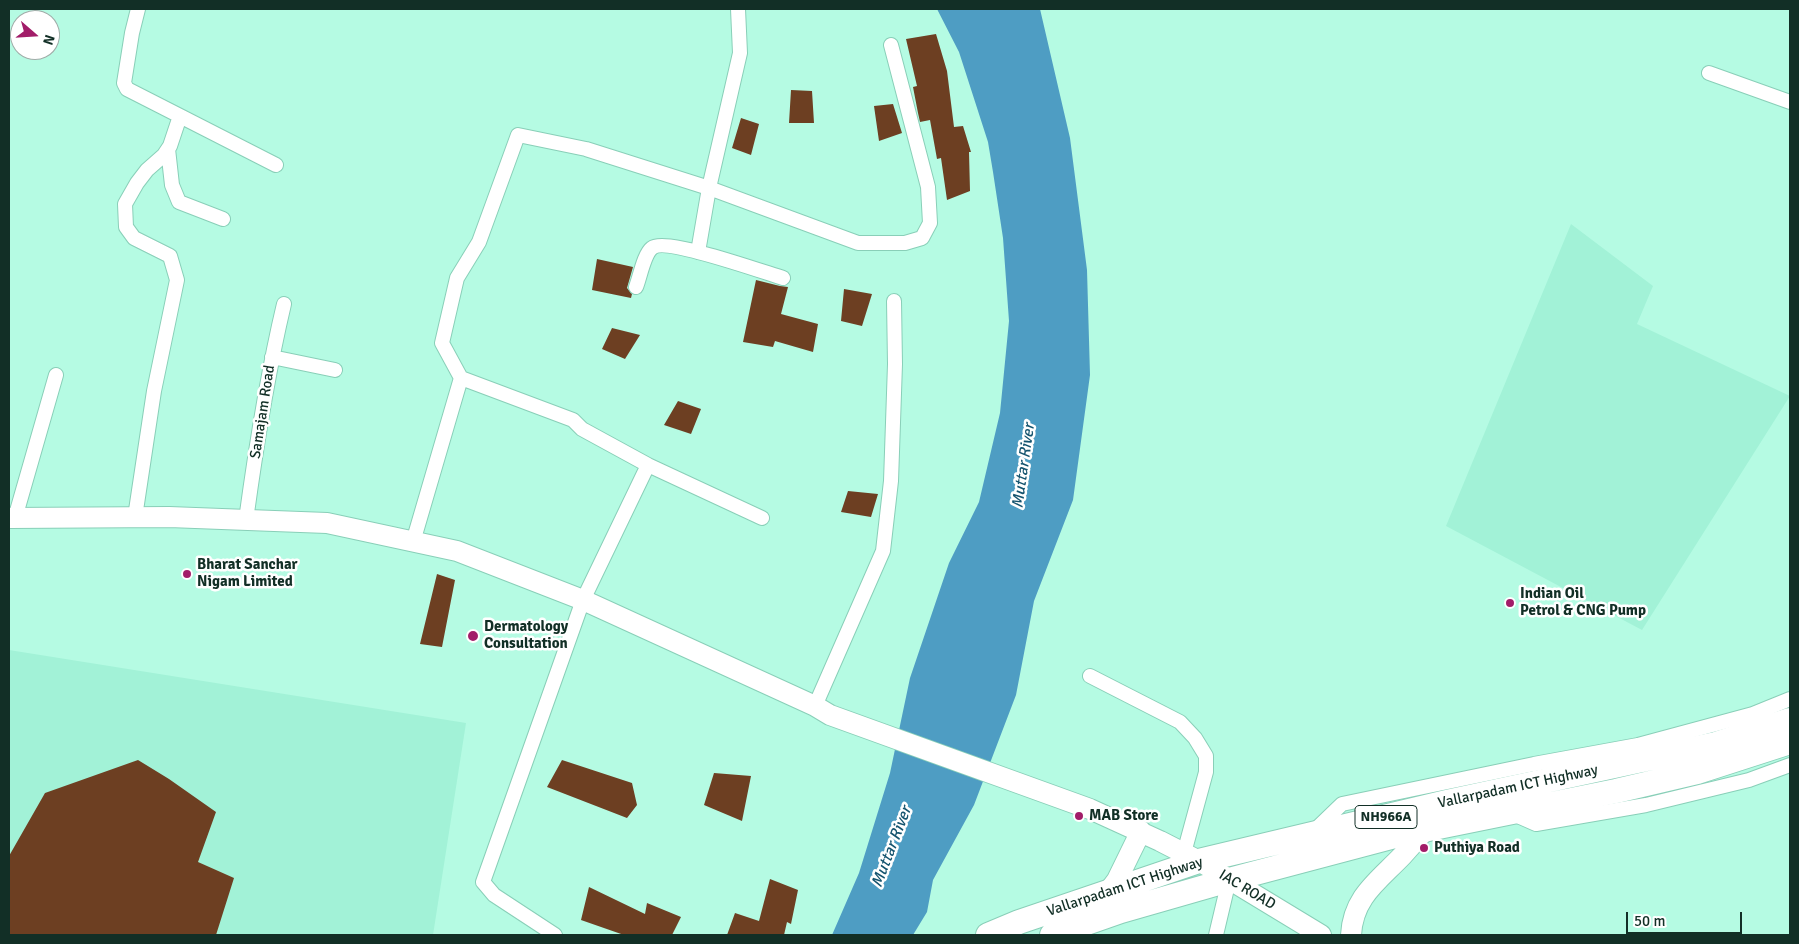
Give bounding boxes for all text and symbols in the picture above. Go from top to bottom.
north arrow [10,10,60,60]
text: N [39,32,58,47]
street label: Samajam Road [247,364,279,460]
water label: Muttar River [1009,423,1039,509]
place label: Bharat Sanchar Nigam Limited [197,556,298,591]
marker: Bharat Sanchar Nigam Limited [181,568,193,580]
place label: Indian Oil Petrol & CNG Pump [1520,585,1646,620]
marker: Indian Oil Petrol & CNG Pump [1504,597,1516,609]
place label: Dermatology Consultation [484,618,568,653]
marker: Dermatology Consultation [466,629,480,643]
street label: Vallarpadam ICT Highway [1436,761,1600,813]
water label: Muttar River [868,804,916,890]
road number: NH966A [1355,806,1417,829]
place label: MAB Store [1089,807,1158,825]
marker: MAB Store [1073,810,1085,822]
place label: Puthiya Road [1434,839,1520,857]
marker: Puthiya Road [1418,842,1430,854]
street label: Vallarpadam ICT Highway [1045,853,1205,921]
street label: IAC ROAD [1215,866,1279,914]
scale bar [1629,902,1745,934]
text: 50 m [1634,912,1665,930]

